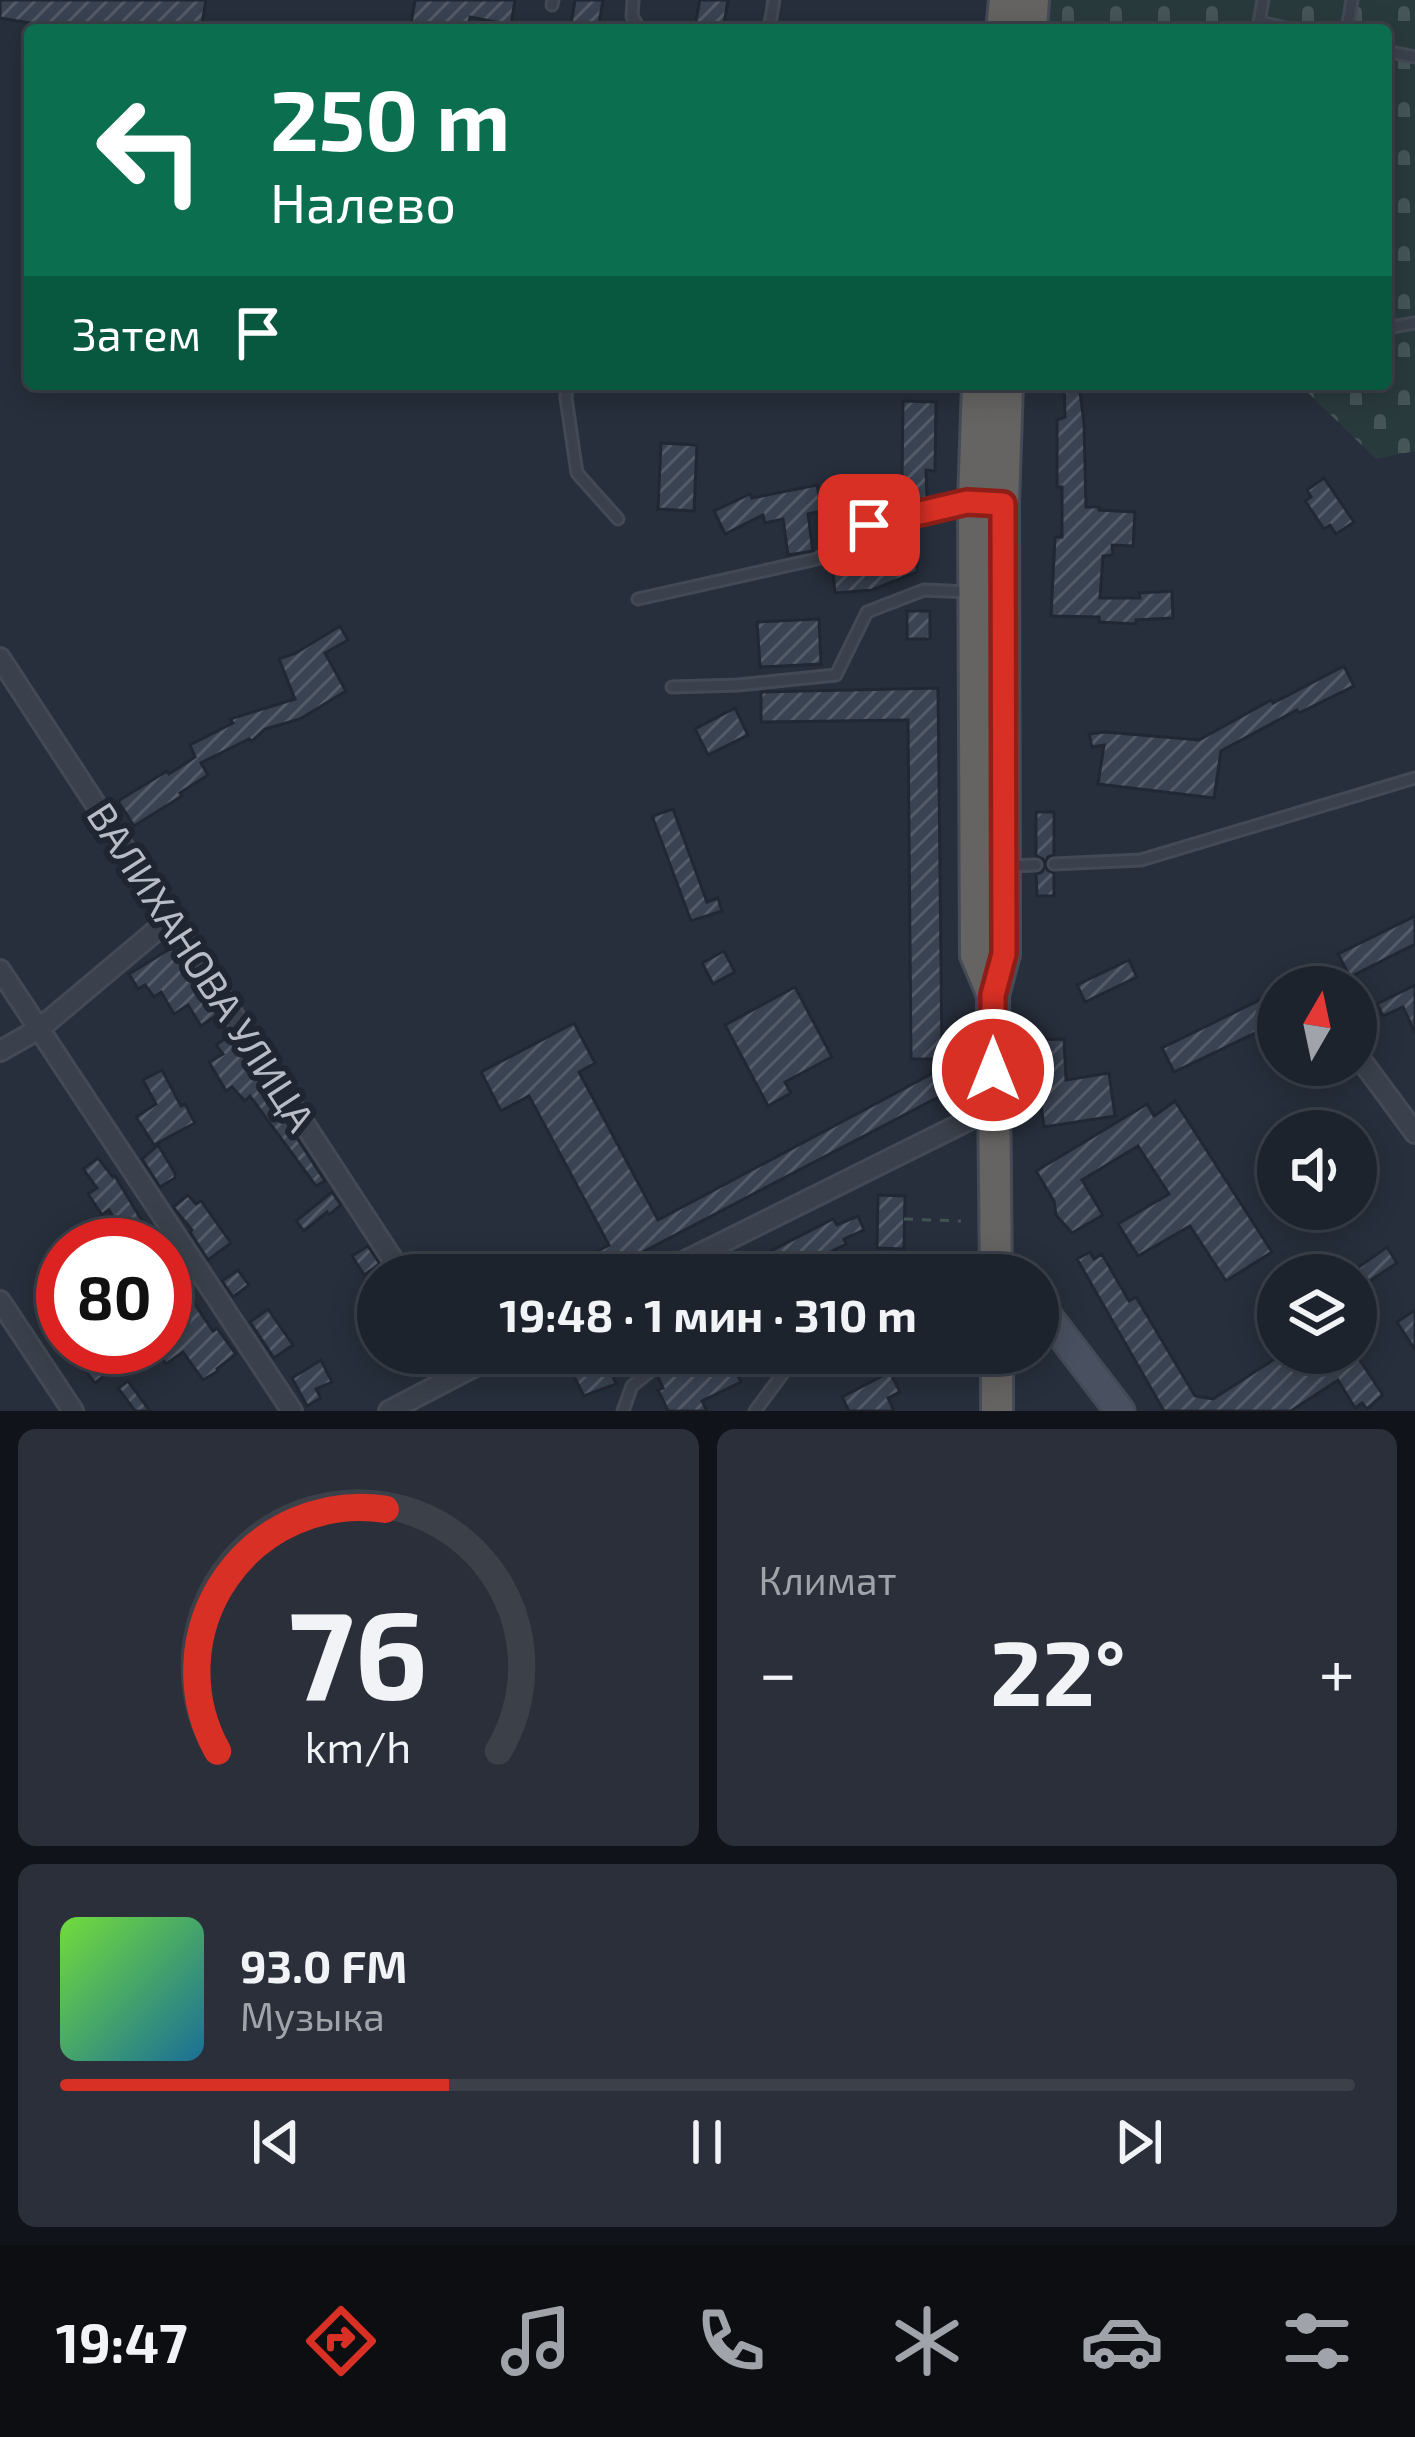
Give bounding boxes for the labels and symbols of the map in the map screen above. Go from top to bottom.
pin [818,474,920,576]
street label: ВАЛИХАНОВА УЛИЦА [79,793,326,1139]
north arrow [1257,966,1377,1086]
position arrow [930,1007,1056,1133]
speed limit sign: 80 [36,1218,192,1374]

